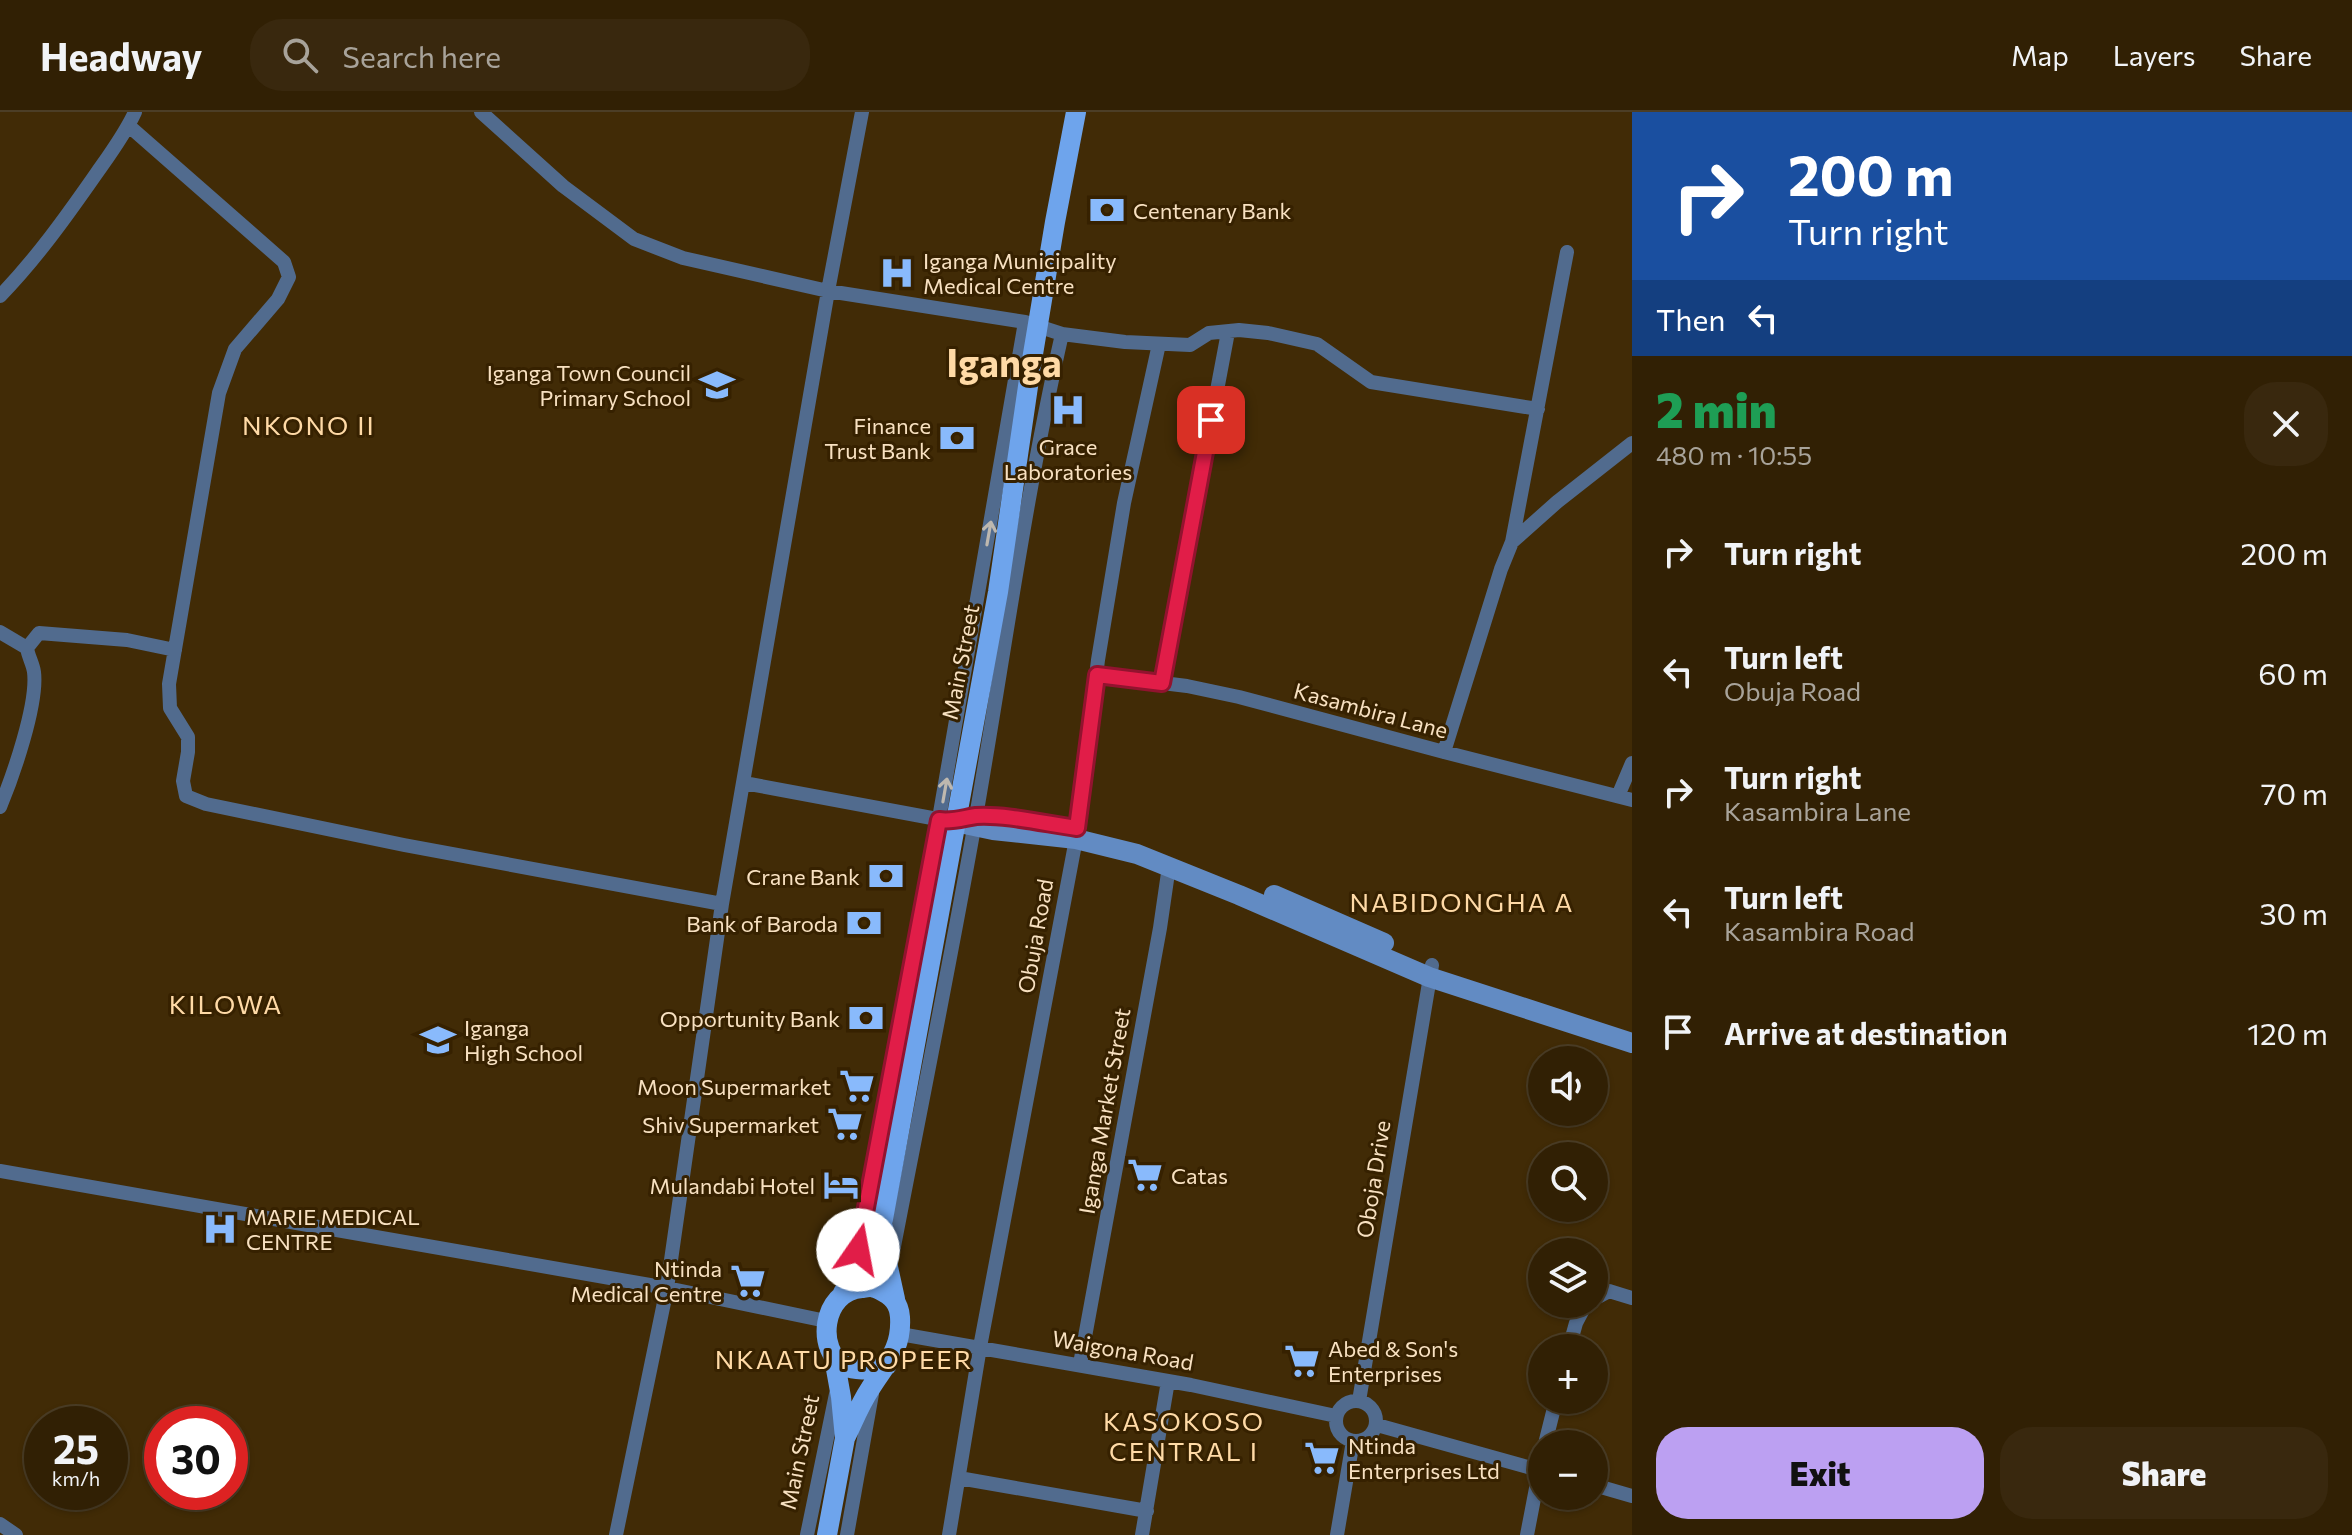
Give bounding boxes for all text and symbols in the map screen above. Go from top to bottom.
search box [250,19,810,91]
text: Headway [40,32,202,79]
icon: search [278,33,322,77]
text: Search here [342,37,501,74]
text: Map [2011,38,2069,72]
text: Layers [2113,38,2195,72]
text: Share [2239,38,2312,72]
text: 200 m [1788,139,1954,208]
icon: right [1656,144,1760,248]
bank icon: Centenary Bank [1088,191,1126,229]
place label: Centenary Bank [1133,197,1292,224]
text: Turn right [1788,208,1949,252]
place label: Iganga Municipality Medical Centre [923,247,1117,299]
hospital icon: Iganga Municipality Medical Centre [878,254,916,292]
icon: left [1741,296,1785,340]
text: Then [1656,300,1725,337]
district label: Iganga [946,338,1062,385]
place label: Iganga Town Council Primary School [487,359,691,411]
school or university icon: Iganga Town Council Primary School [698,366,736,404]
text: 2 min [1656,379,1777,438]
button: close [2244,382,2328,466]
pin [1177,386,1245,454]
hospital icon: Grace Laboratories [1049,391,1087,429]
icon: arrive [1189,398,1233,442]
district label: NKONO II [242,409,376,440]
place label: Finance Trust Bank [824,412,931,464]
bank icon: Finance Trust Bank [938,419,976,457]
place label: Grace Laboratories [1004,433,1132,485]
text: 480 m · 10:55 [1656,439,1812,470]
one-way arrow [982,521,997,547]
icon: right [1656,530,1700,574]
text: Turn right [1724,534,1861,571]
text: 200 m [2240,534,2328,571]
street label: Main Street [936,602,984,722]
text: Turn left [1724,638,1843,675]
icon: left [1656,650,1700,694]
text: 60 m [2258,654,2328,691]
text: Obuja Road [1724,675,1861,706]
street label: Kasambira Lane [1291,676,1451,744]
text: Turn right [1724,758,1861,795]
icon: right [1656,770,1700,814]
text: 70 m [2261,774,2328,811]
one-way arrow [938,777,953,803]
text: Kasambira Lane [1724,795,1911,826]
bank icon: Crane Bank [867,857,905,895]
place label: Crane Bank [746,863,860,890]
street label: Obuja Road [1012,877,1058,995]
text: Turn left [1724,878,1843,915]
district label: NABIDONGHA A [1350,886,1575,917]
icon: left [1656,890,1700,934]
text: 30 m [2259,894,2328,931]
bank icon: Bank of Baroda [845,904,883,942]
place label: Bank of Baroda [686,910,838,937]
text: Kasambira Road [1724,915,1915,946]
district label: KILOWA [169,988,283,1019]
bank icon: Opportunity Bank [847,999,885,1037]
place label: Opportunity Bank [660,1005,840,1032]
street label: Iganga Market Street [1073,1006,1135,1216]
icon: arrive [1656,1010,1700,1054]
place label: Iganga High School [464,1014,583,1066]
text: Arrive at destination [1724,1014,2008,1051]
text: 120 m [2247,1014,2328,1051]
school or university icon: Iganga High School [419,1021,457,1059]
map controls [1528,1046,1608,1510]
button: sound [1528,1046,1608,1126]
supermarket icon: Moon Supermarket [838,1067,876,1105]
place label: Moon Supermarket [637,1073,831,1100]
supermarket icon: Shiv Supermarket [826,1105,864,1143]
place label: Shiv Supermarket [642,1111,819,1138]
street label: Oboja Drive [1350,1118,1396,1240]
button: search [1528,1142,1608,1222]
supermarket icon: Catas [1126,1156,1164,1194]
place label: Catas [1171,1162,1228,1189]
hotel icon: Mulandabi Hotel [822,1166,860,1204]
place label: Mulandabi Hotel [649,1172,815,1199]
place label: MARIE MEDICAL CENTRE [246,1203,420,1255]
position arrow [816,1208,900,1292]
hospital icon: MARIE MEDICAL CENTRE [201,1210,239,1248]
button: layers [1528,1238,1608,1318]
place label: Ntinda Medical Centre [571,1255,722,1307]
supermarket icon: Ntinda Medical Centre [729,1262,767,1300]
street label: Waigona Road [1050,1324,1196,1376]
button: + [1528,1334,1608,1414]
place label: Abed & Son's Enterprises [1328,1335,1458,1387]
supermarket icon: Abed & Son's Enterprises [1283,1342,1321,1380]
district label: NKAATU PROPEER [715,1343,973,1374]
street label: Main Street [774,1392,824,1512]
district label: KASOKOSO CENTRAL I [1103,1405,1265,1466]
speed limit sign: 30 [144,1406,248,1510]
text: 25 [53,1423,99,1472]
button: Exit [1656,1427,1984,1519]
button: Share [2000,1427,2328,1519]
button: − [1528,1430,1608,1510]
place label: Ntinda Enterprises Ltd [1348,1432,1500,1484]
supermarket icon: Ntinda Enterprises Ltd [1303,1439,1341,1477]
text: km/h [52,1466,100,1490]

